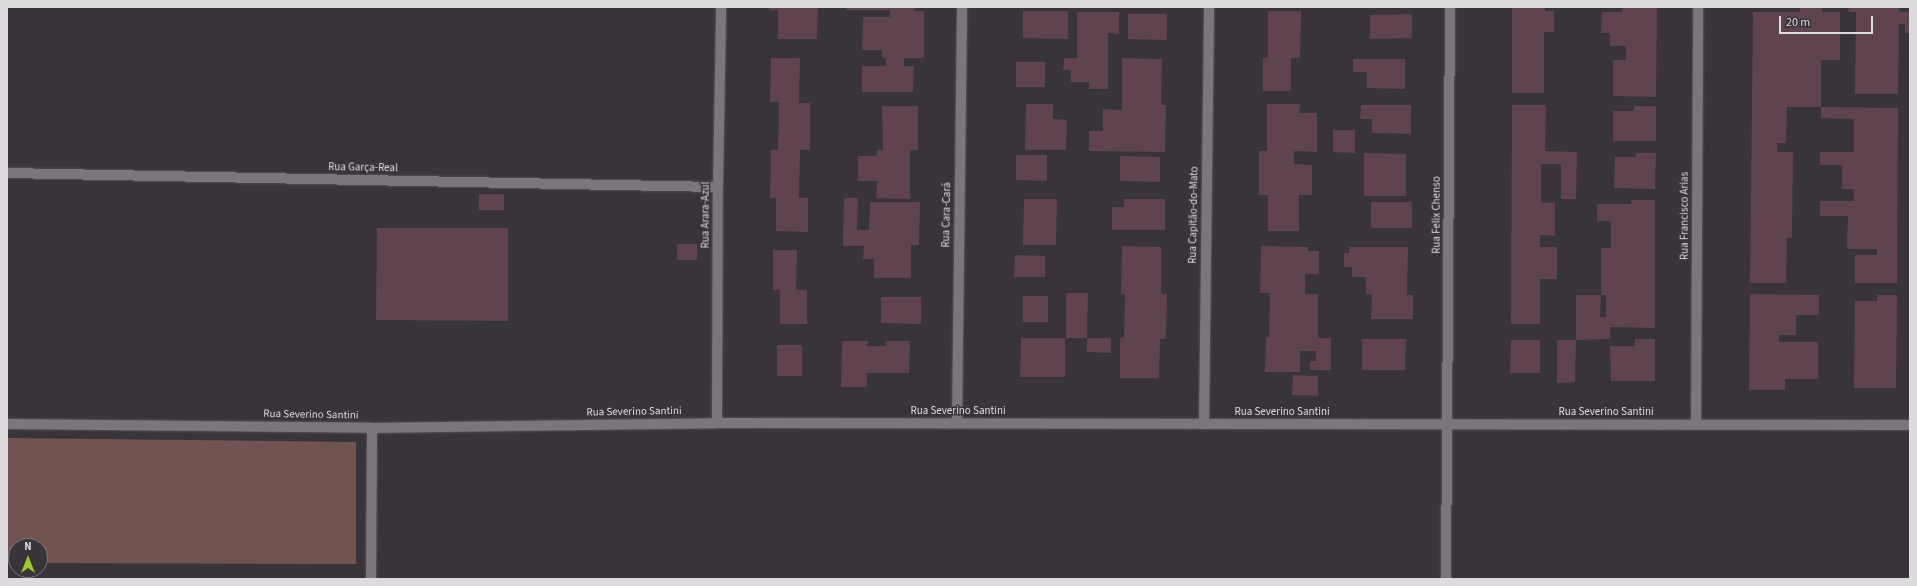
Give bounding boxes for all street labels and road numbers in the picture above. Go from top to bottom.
street label: Rua Garça-Real [328,161,398,175]
street label: Rua Capitão-do-Mato [1187,166,1201,264]
street label: Rua Francisco Arias [1678,172,1692,260]
street label: Rua Felix Chenso [1430,176,1444,254]
street label: Rua Arara-Azul [699,182,713,248]
street label: Rua Cara-Cará [940,182,954,248]
street label: Rua Severino Santini [910,404,1006,418]
street label: Rua Severino Santini [586,405,682,419]
street label: Rua Severino Santini [1234,405,1330,419]
street label: Rua Severino Santini [1558,405,1654,419]
street label: Rua Severino Santini [263,408,359,422]

